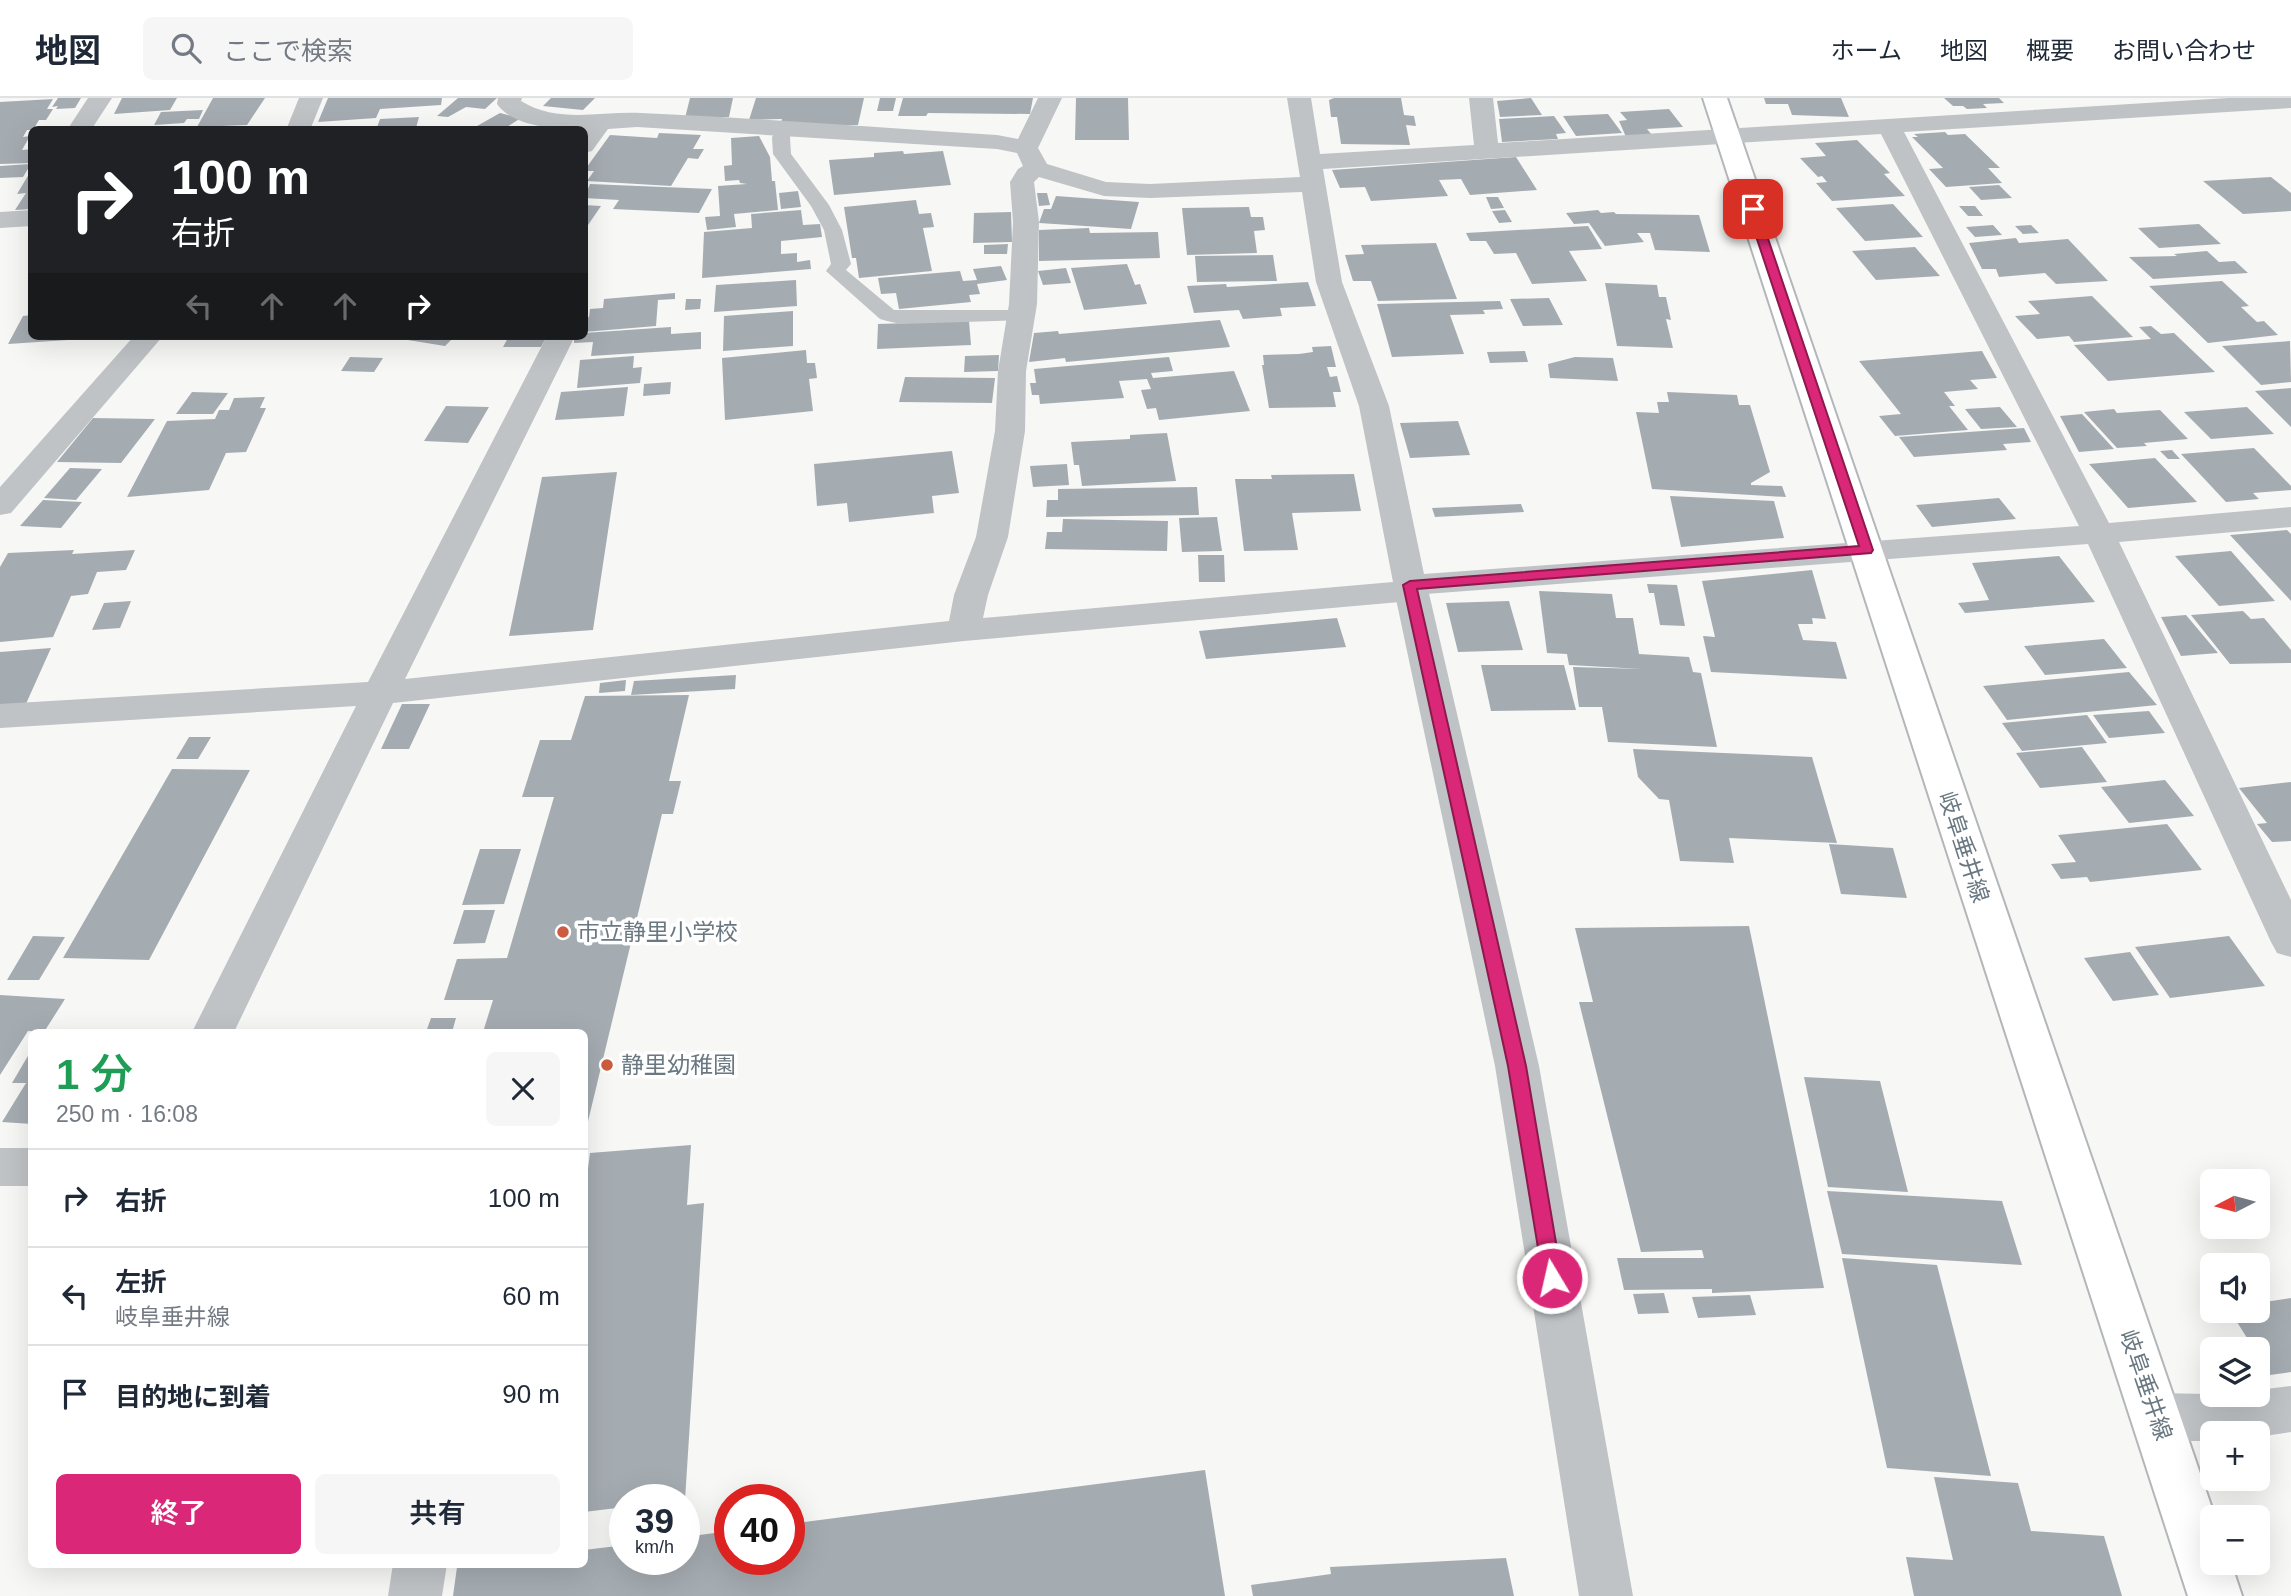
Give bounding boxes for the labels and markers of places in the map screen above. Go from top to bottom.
pin [1723,179,1783,239]
place label: 市立静里小学校 [577,919,738,945]
marker: 市立静里小学校 [555,924,571,940]
place label: 静里幼稚園 [621,1052,736,1078]
marker: 静里幼稚園 [599,1057,615,1073]

